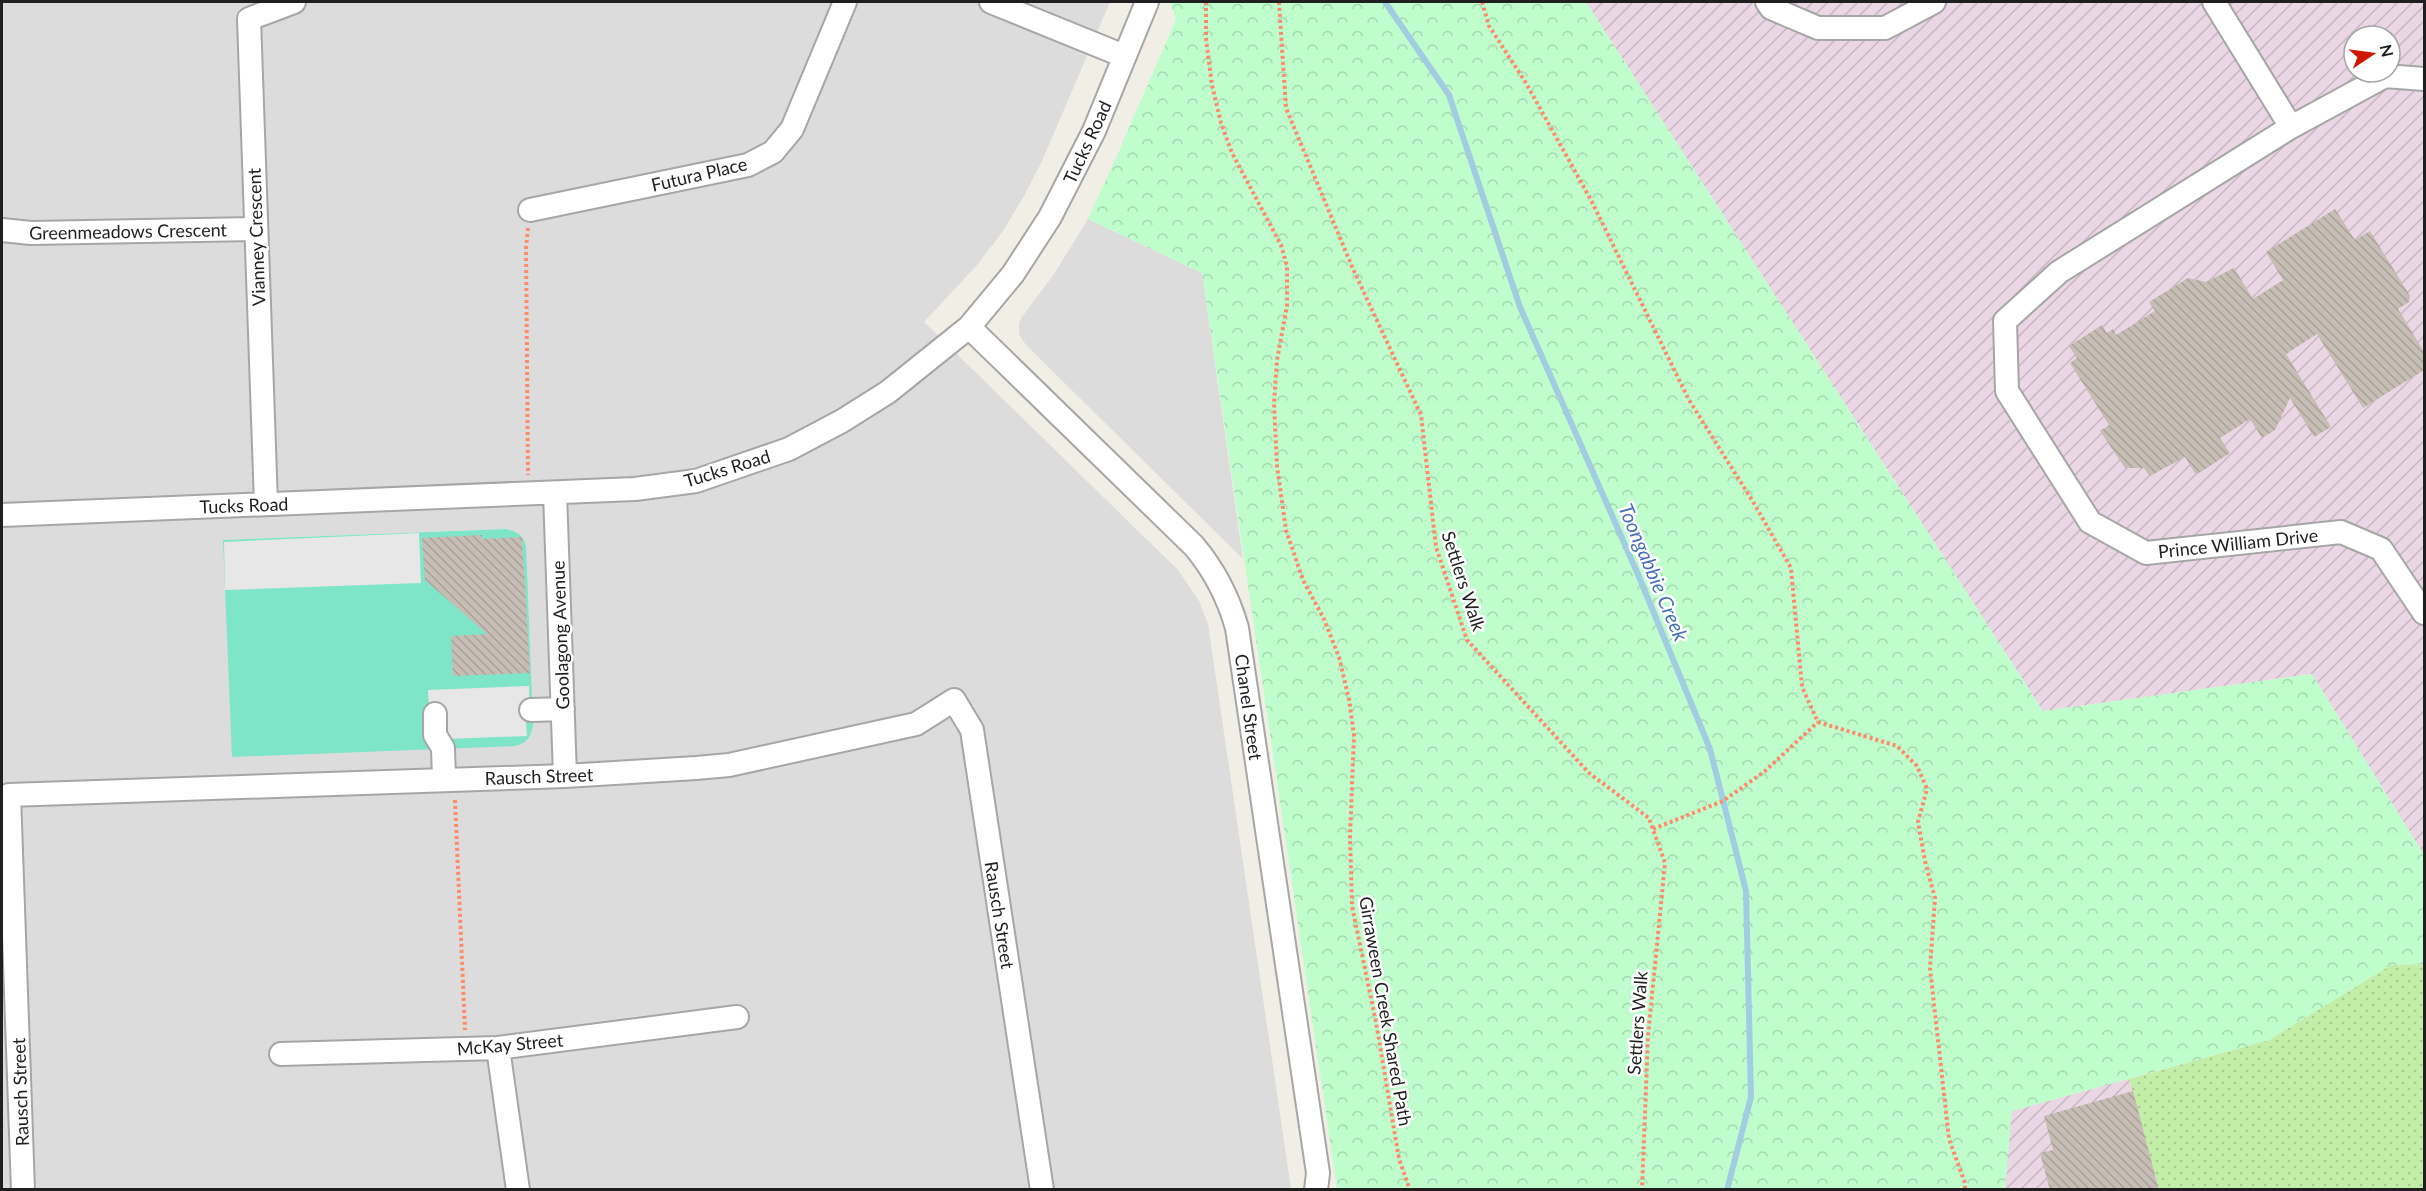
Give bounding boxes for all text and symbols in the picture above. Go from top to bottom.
north arrow [2342,24,2402,84]
text: N [2376,42,2398,59]
street label: Tucks Road [1058,97,1116,187]
street label: Futura Place [649,152,749,196]
street label: Vianney Crescent [243,167,269,306]
street label: Greenmeadows Crescent [29,218,228,244]
street label: Tucks Road [681,444,773,492]
street label: Tucks Road [199,492,289,518]
water label: Toongabbie Creek [1614,500,1694,645]
street label: Prince William Drive [2157,524,2319,562]
street label: Settlers Walk [1437,528,1491,635]
street label: Goolagong Avenue [546,560,574,710]
street label: Chanel Street [1231,653,1267,762]
street label: Rausch Street [484,763,594,789]
street label: Rausch Street [981,860,1019,971]
street label: Girraween Creek Shared Path [1355,895,1417,1127]
street label: Settlers Walk [1622,970,1652,1076]
street label: McKay Street [456,1028,564,1060]
street label: Rausch Street [7,1037,33,1147]

